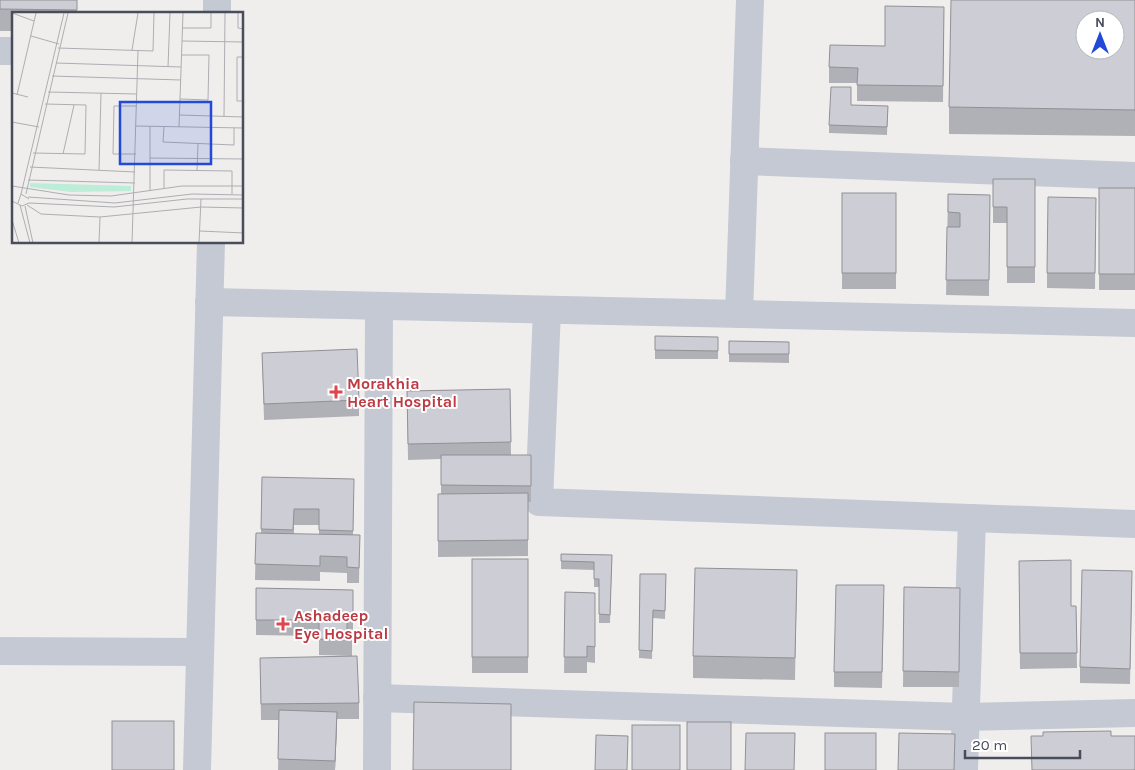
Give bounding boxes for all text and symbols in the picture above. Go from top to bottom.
north arrow [1075,10,1125,60]
inset map [12,12,244,244]
text: N [1095,14,1105,31]
place label: Morakhia Heart Hospital [347,374,457,411]
marker: Morakhia Heart Hospital [329,385,343,399]
place label: Ashadeep Eye Hospital [294,606,388,643]
marker: Ashadeep Eye Hospital [276,617,290,631]
scale bar [965,728,1080,760]
text: 20 m [972,736,1007,754]

